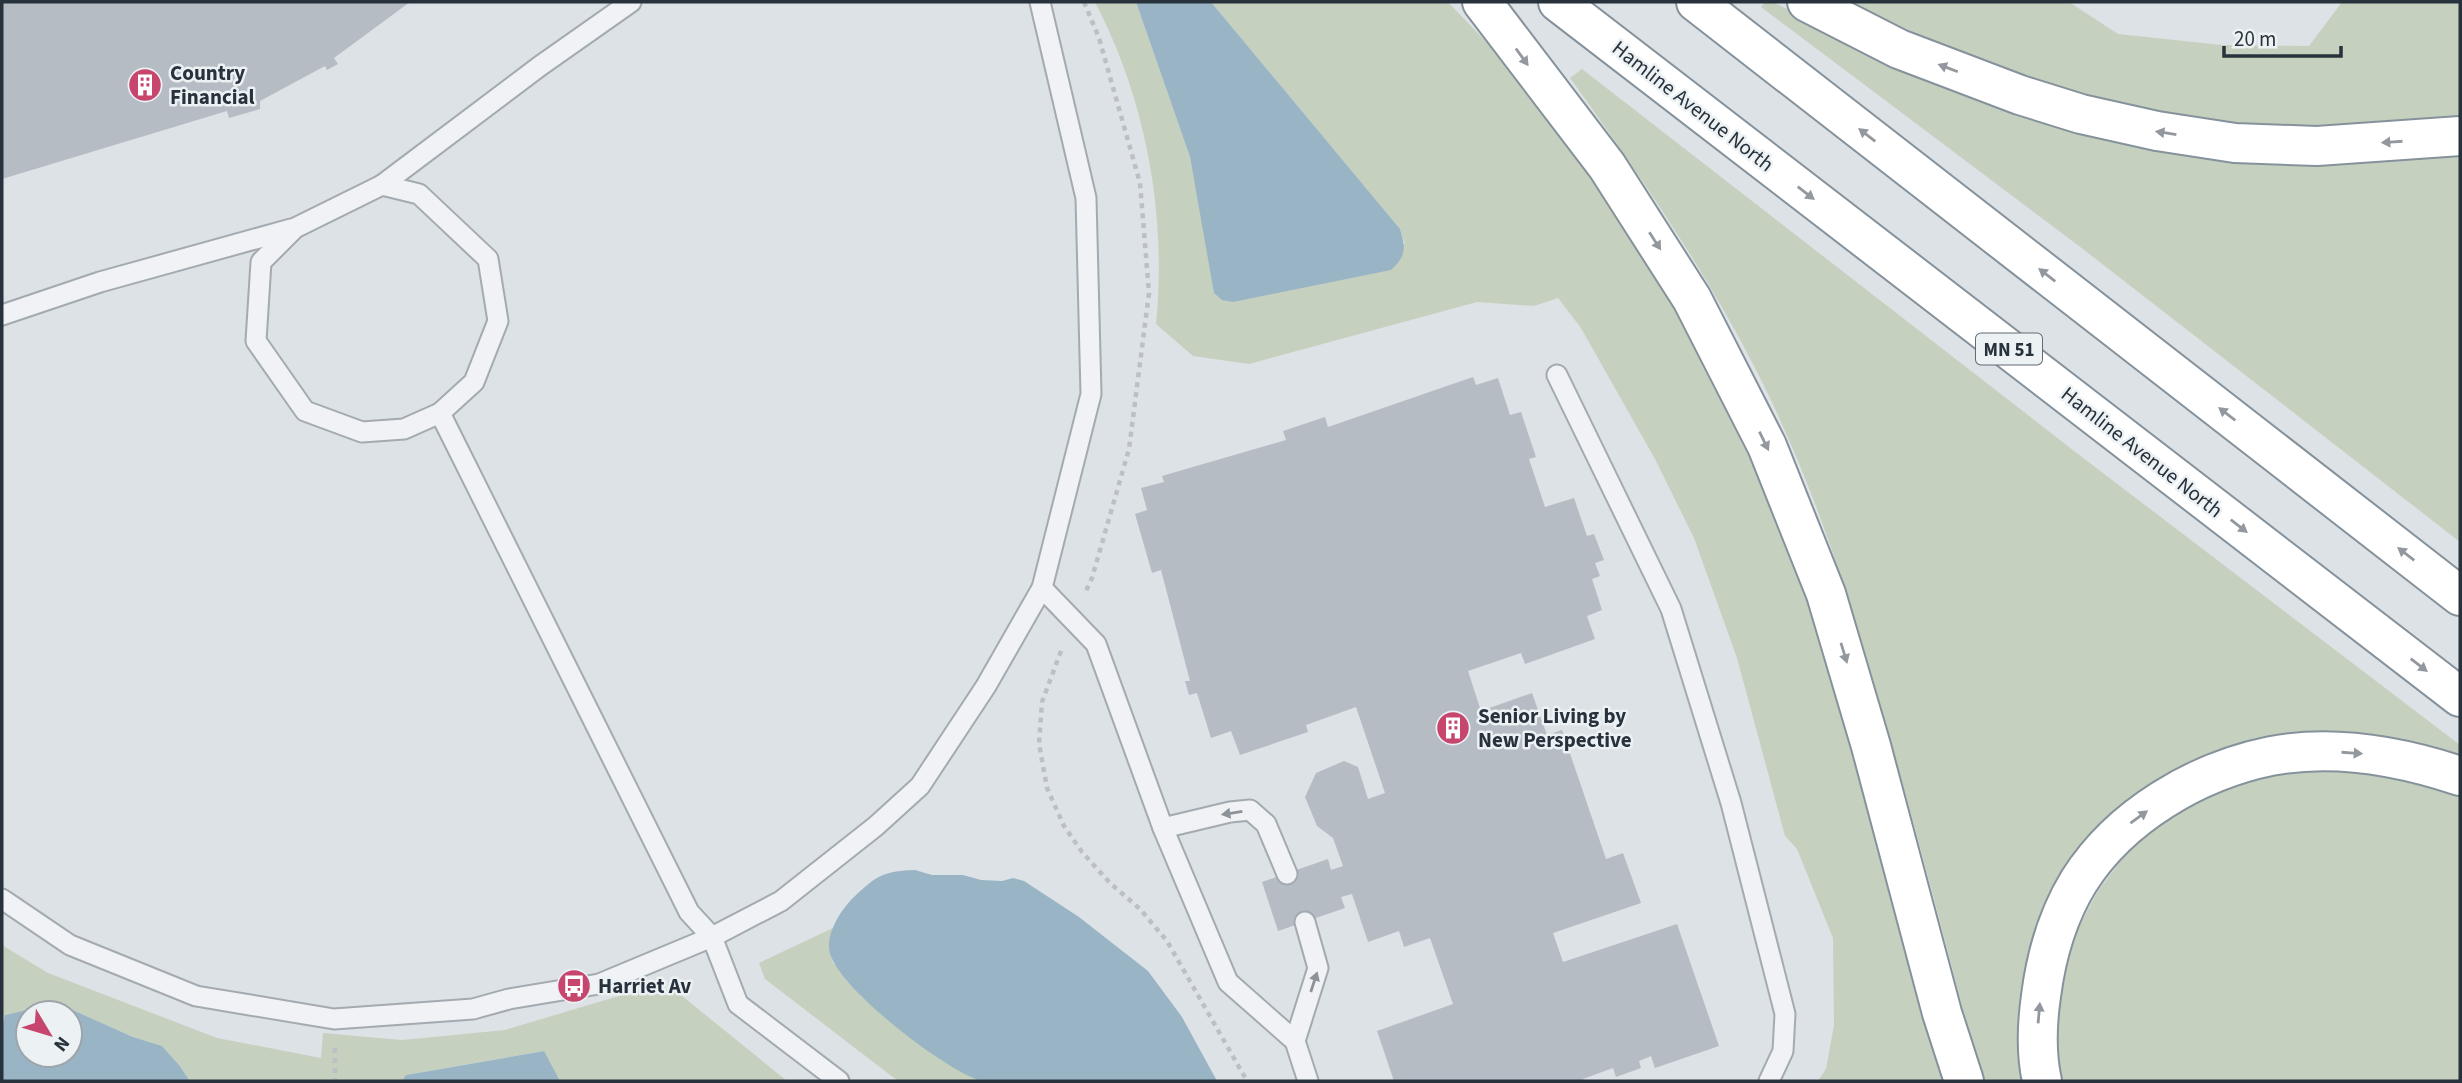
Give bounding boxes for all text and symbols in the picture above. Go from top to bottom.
scale bar [2224,14,2341,58]
text: 20 m [2234,24,2276,54]
street label: Hamline Avenue North [1606,33,1780,179]
one-way arrow [1515,48,1529,66]
place label: Country Financial [170,58,255,112]
one-way arrow [1938,62,1959,73]
building icon: Country Financial [126,66,164,104]
one-way arrow [2155,127,2177,138]
one-way arrow [1859,128,1877,143]
one-way arrow [2381,137,2403,148]
one-way arrow [1797,185,1815,199]
one-way arrow [1648,232,1662,250]
one-way arrow [2038,268,2056,282]
road number: MN 51 [1976,334,2042,364]
street label: Hamline Avenue North [2055,379,2229,525]
one-way arrow [2218,407,2236,422]
one-way arrow [1758,431,1769,451]
one-way arrow [2229,519,2247,534]
one-way arrow [2398,546,2416,561]
one-way arrow [1839,643,1849,664]
one-way arrow [2410,657,2428,671]
place label: Senior Living by New Perspective [1478,701,1632,755]
building icon: Senior Living by New Perspective [1434,709,1472,747]
one-way arrow [2341,748,2363,759]
one-way arrow [1221,808,1243,819]
one-way arrow [2130,811,2148,825]
bus stop icon: Harriet Av [555,967,593,1005]
place label: Harriet Av [598,971,691,1001]
one-way arrow [1309,971,1319,992]
north arrow [14,999,84,1069]
one-way arrow [2034,1002,2045,1024]
text: N [47,1030,76,1057]

